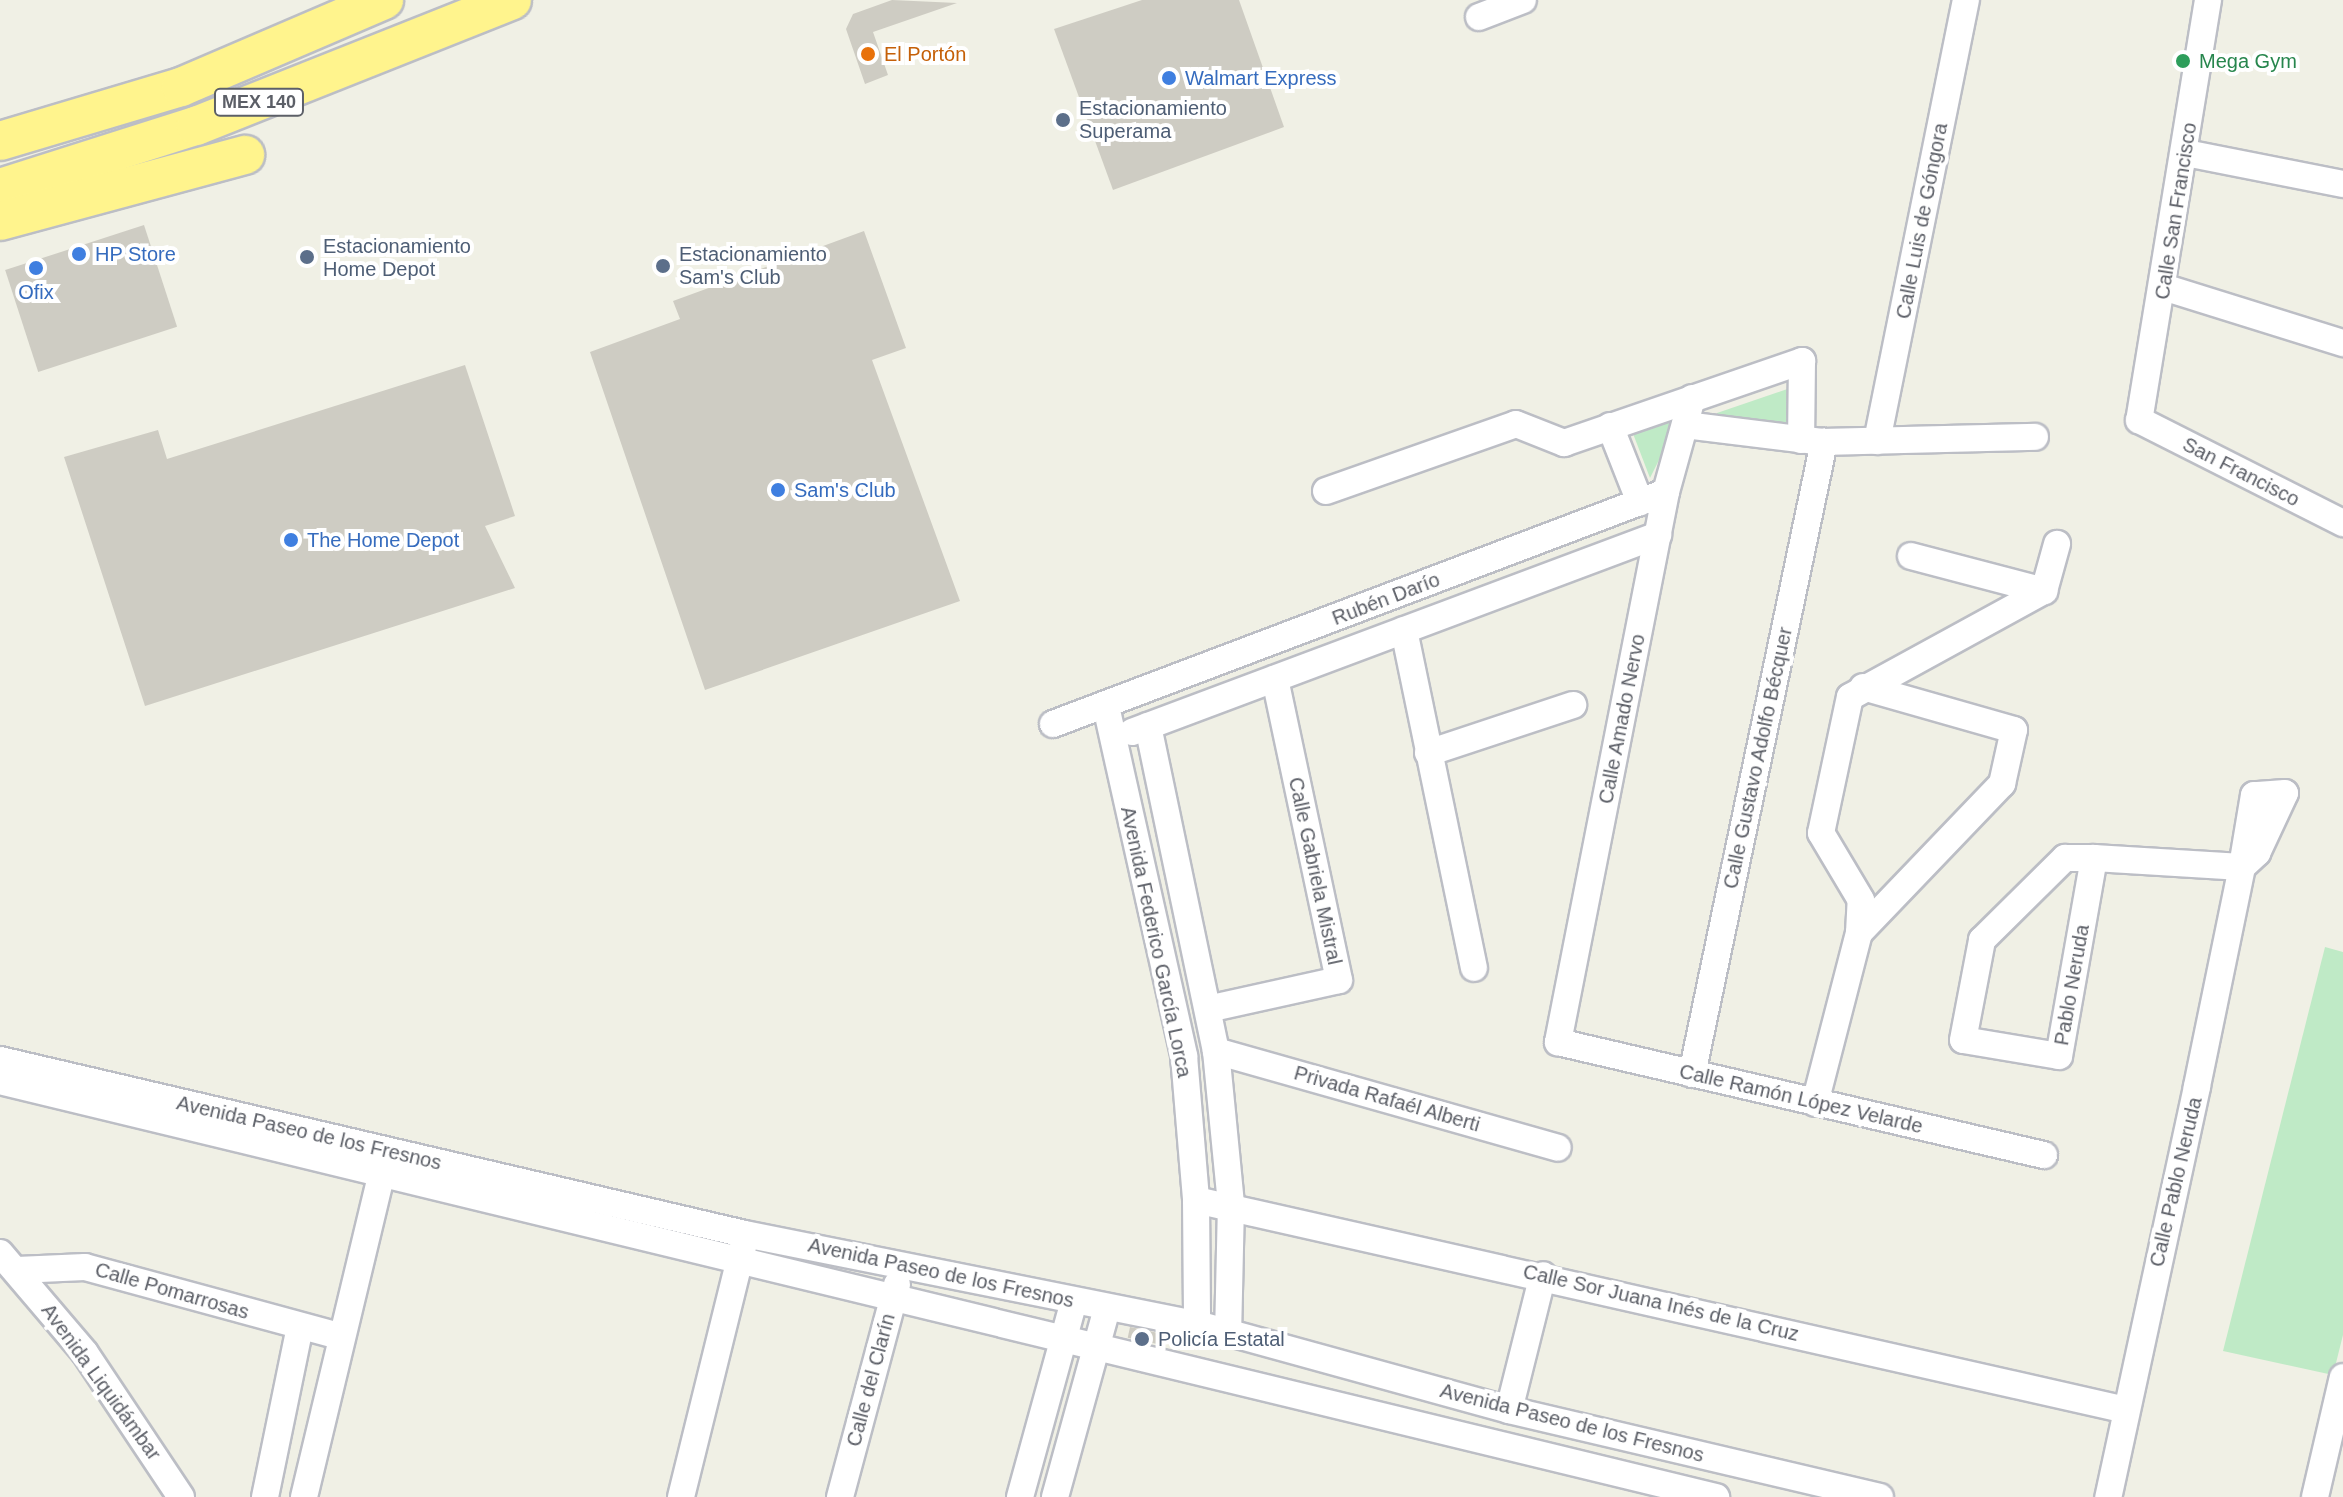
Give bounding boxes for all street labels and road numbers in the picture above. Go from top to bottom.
road number: MEX 140 [213,88,305,116]
street label: Calle Luis de Góngora [1891,121,1953,321]
street label: Calle San Francisco [2150,121,2202,301]
street label: San Francisco [2179,432,2303,512]
street label: Rubén Darío [1329,567,1443,631]
street label: Calle Gustavo Adolfo Bécquer [1718,624,1798,892]
street label: Calle Amado Nervo [1594,632,1650,806]
street label: Calle Gabriela Mistral [1283,775,1347,967]
street label: Avenida Federico García Lorca [1116,804,1196,1080]
street label: Pablo Neruda [2050,923,2094,1047]
street label: Calle Ramón López Velarde [1677,1059,1925,1139]
street label: Privada Rafaél Alberti [1291,1061,1483,1137]
street label: Avenida Paseo de los Fresnos [174,1091,444,1175]
street label: Calle Pablo Neruda [2145,1095,2207,1269]
street label: Avenida Paseo de los Fresnos [806,1233,1076,1313]
street label: Calle Pomarrosas [92,1258,252,1324]
street label: Calle Sor Juana Inés de la Cruz [1521,1260,1801,1346]
street label: Avenida Liquidámbar [36,1299,166,1465]
street label: Calle del Clarín [842,1311,900,1449]
street label: Avenida Paseo de los Fresnos [1438,1379,1706,1467]

